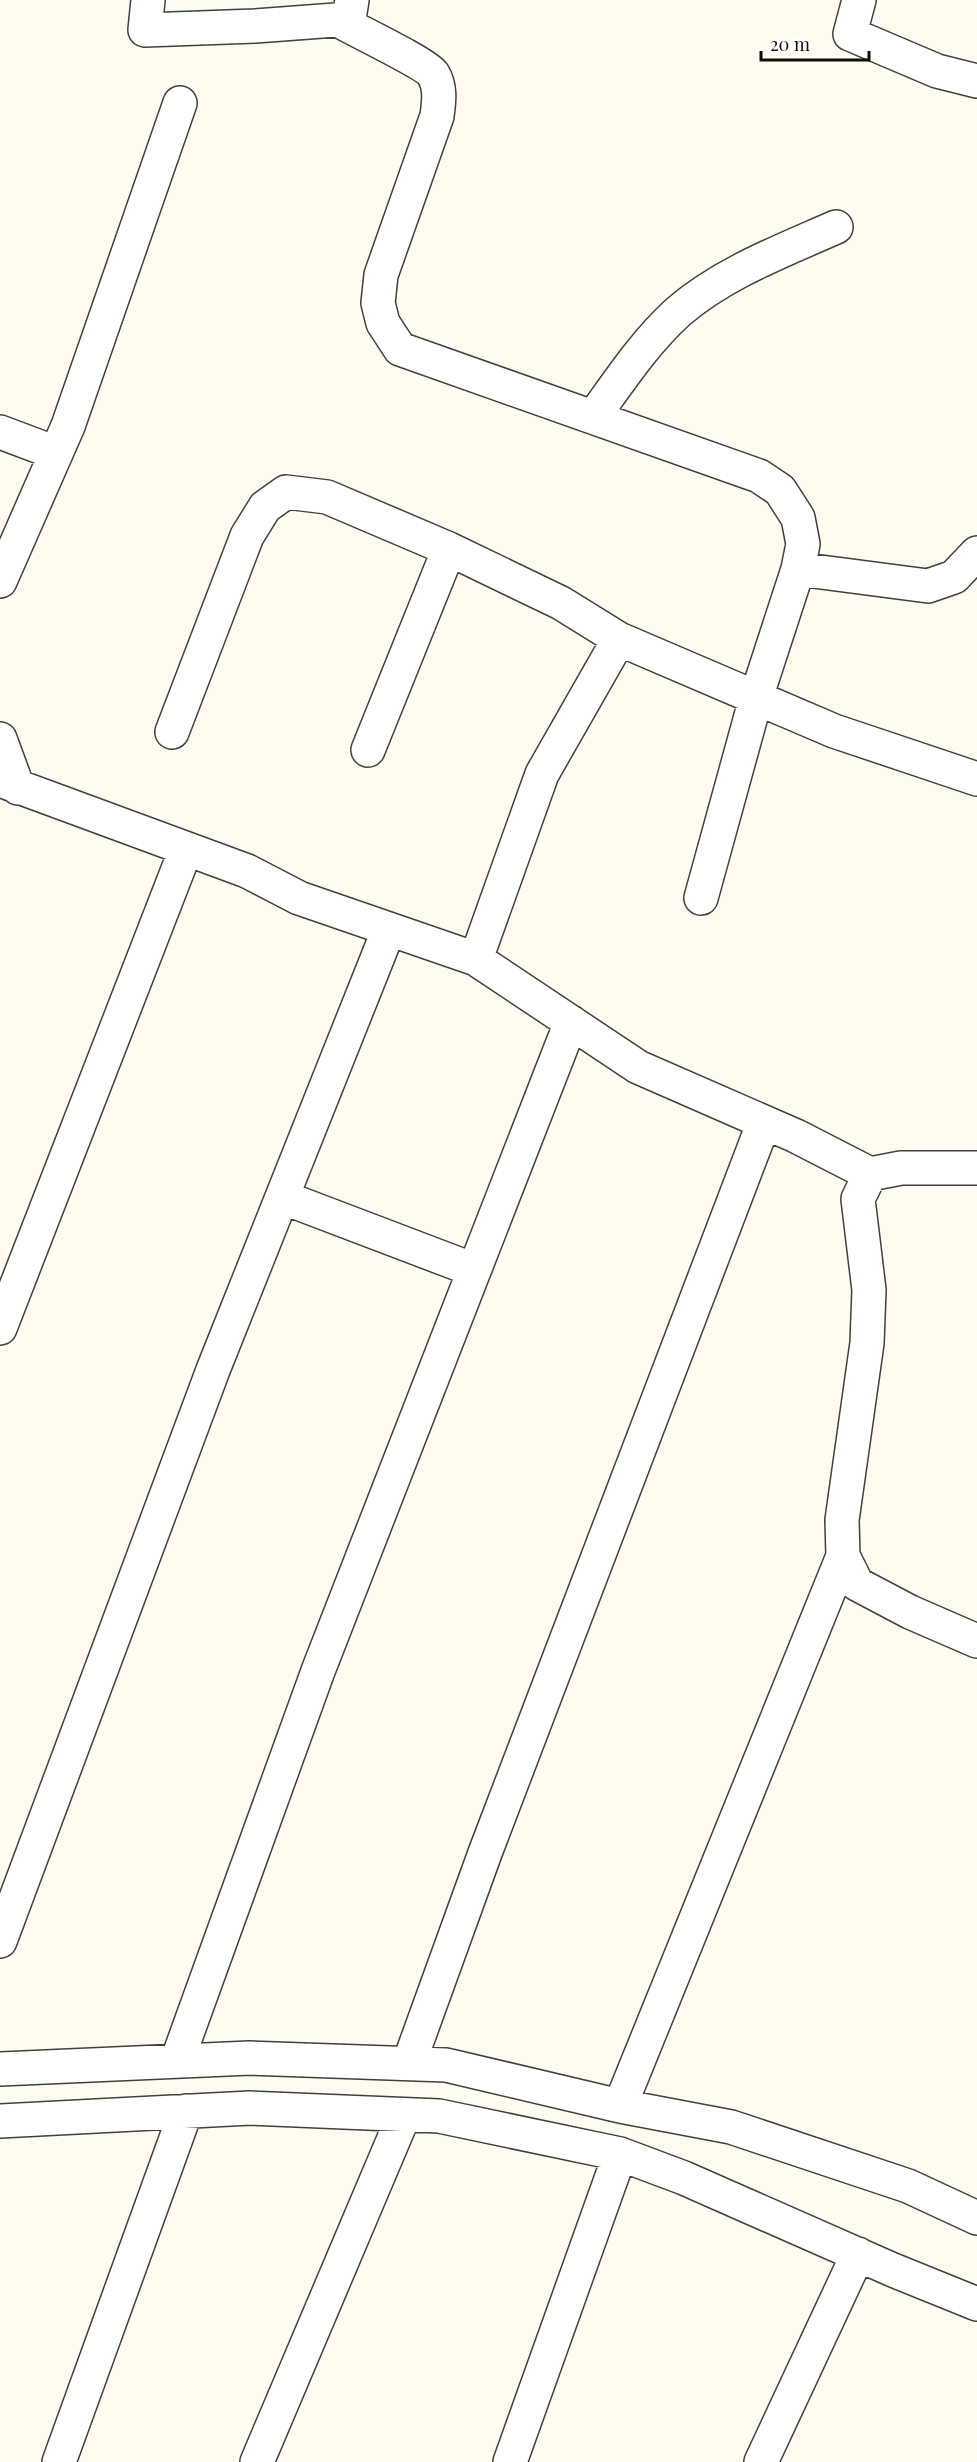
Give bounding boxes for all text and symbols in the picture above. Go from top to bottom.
scale bar [761,24,869,62]
text: 20 m [770,32,810,56]

